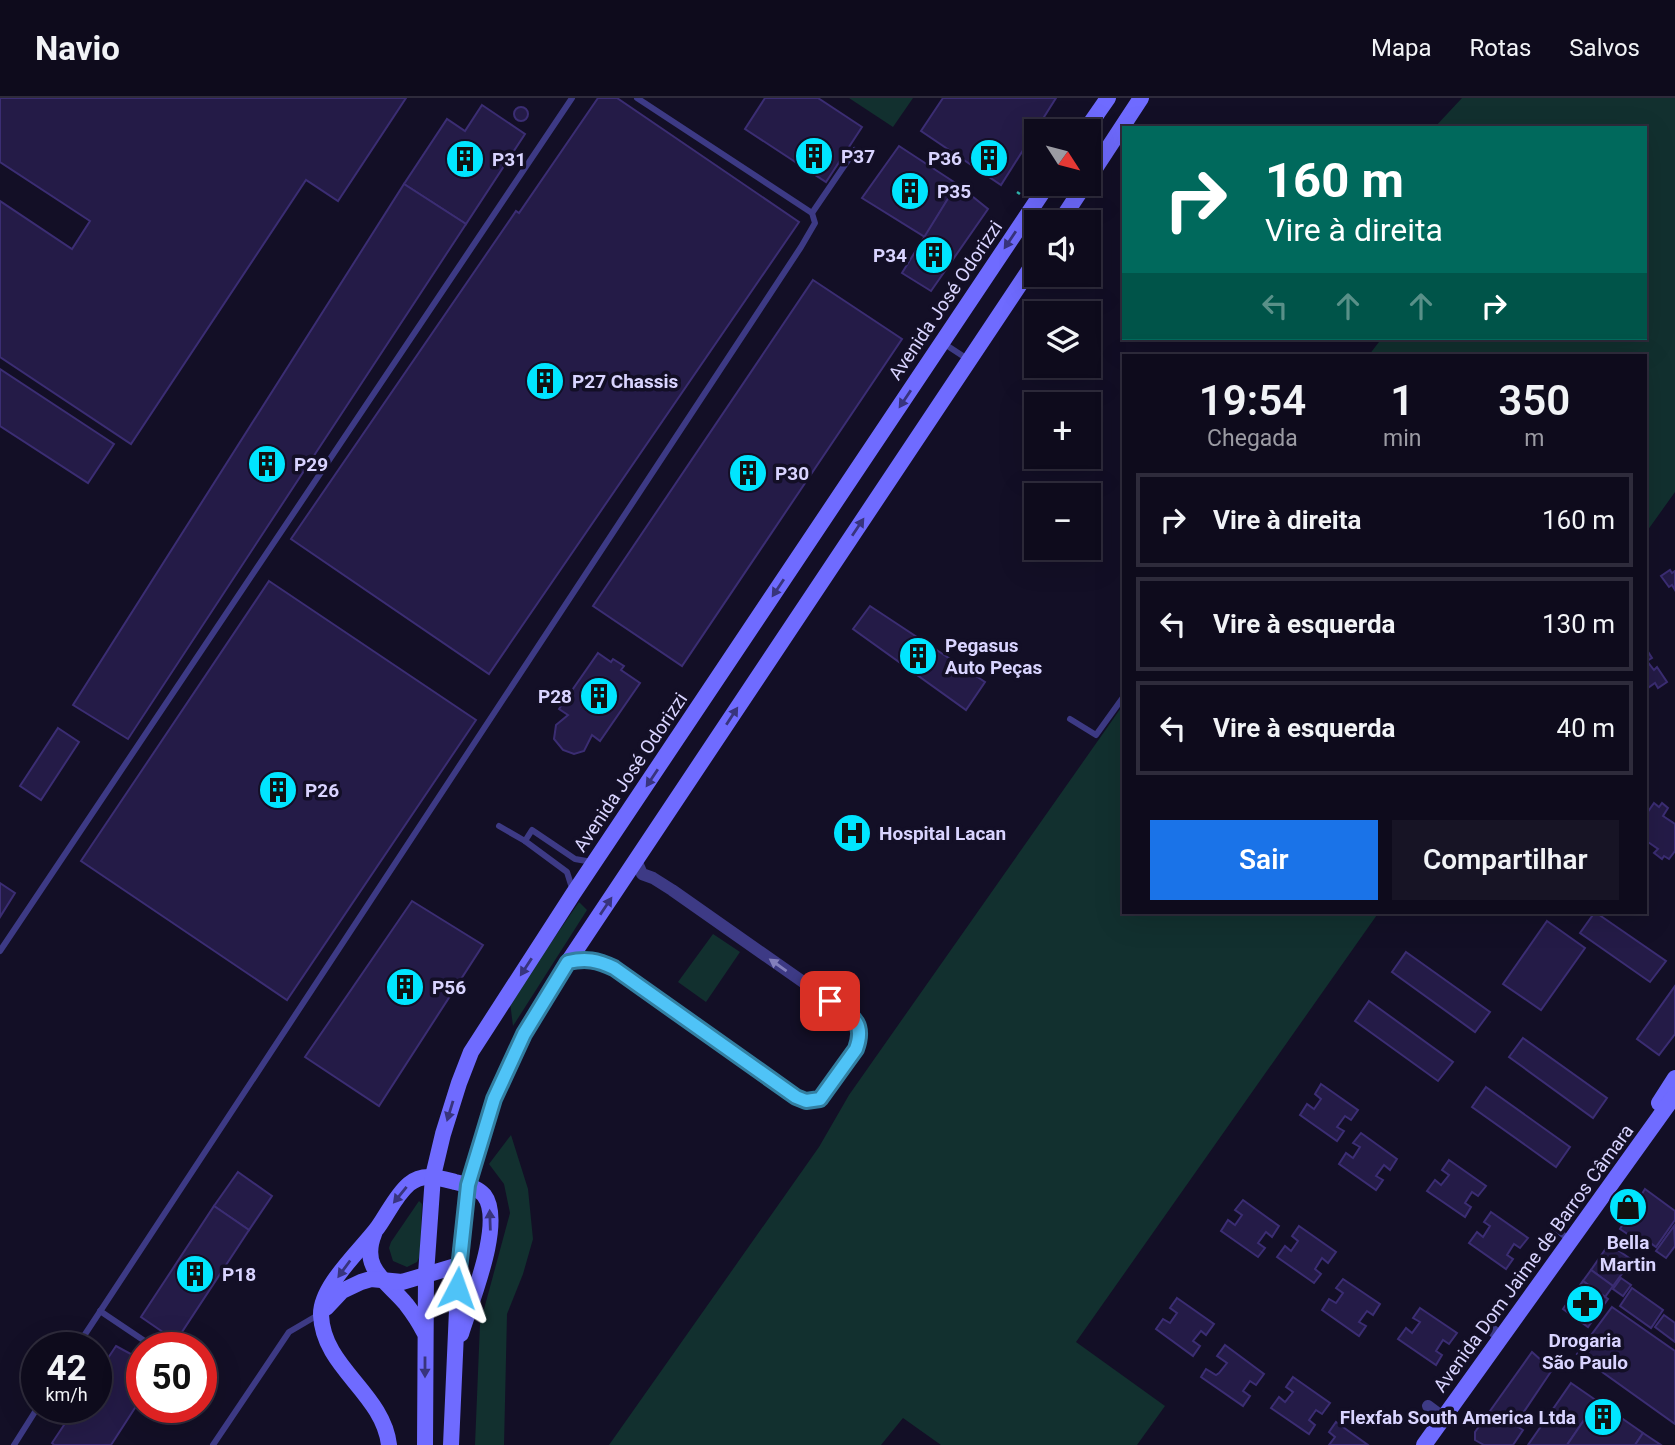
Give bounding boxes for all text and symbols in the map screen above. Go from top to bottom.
text: Navio [35,29,120,68]
text: Mapa [1371,34,1432,62]
text: Rotas [1470,34,1531,62]
text: Salvos [1569,34,1640,62]
north arrow [1024,119,1101,196]
map controls [1024,119,1101,560]
building icon: P37 [793,135,835,177]
building icon: P36 [968,137,1010,179]
building icon: P31 [444,138,486,180]
place label: P37 [841,145,875,168]
place label: P36 [928,147,962,170]
place label: P31 [492,148,526,171]
text: 160 m [1265,152,1404,209]
icon: right [1150,154,1241,245]
building icon: P35 [889,170,931,212]
place label: P35 [937,180,971,203]
button: sound [1024,210,1101,287]
text: Vire à direita [1265,211,1443,249]
street label: Avenida José Odorizzi [884,216,1007,384]
one-way arrow [1004,231,1017,250]
building icon: P34 [913,234,955,276]
place label: P34 [873,244,907,267]
icon: left [1256,287,1294,325]
icon: ahead [1329,287,1367,325]
icon: ahead [1402,287,1440,325]
icon: right [1475,287,1513,325]
button: layers [1024,301,1101,378]
building icon: P27 Chassis [524,360,566,402]
place label: P27 Chassis [572,370,679,393]
text: 19:54 [1199,376,1306,425]
text: 1 [1390,376,1414,425]
text: 350 [1498,376,1570,425]
one-way arrow [898,390,911,409]
button: + [1024,392,1101,469]
text: Chegada [1207,425,1298,452]
text: min [1383,425,1421,452]
text: m [1524,425,1544,452]
building icon: P29 [246,443,288,485]
building icon: P30 [727,452,769,494]
place label: P29 [294,453,328,476]
place label: P30 [775,462,809,485]
button: − [1024,483,1101,560]
icon: right [1154,501,1192,539]
text: Vire à direita [1213,505,1361,535]
text: 160 m [1542,505,1615,535]
one-way arrow [851,518,865,536]
one-way arrow [772,579,785,598]
icon: left [1154,605,1192,643]
text: Vire à esquerda [1213,609,1396,639]
text: 130 m [1542,609,1615,639]
place label: Pegasus Auto Peças [945,634,1042,679]
building icon: Pegasus Auto Peças [897,635,939,677]
building icon: P28 [578,675,620,717]
place label: P28 [538,685,572,708]
street label: Avenida José Odorizzi [569,688,692,856]
one-way arrow [726,707,739,726]
icon: left [1154,709,1192,747]
text: Vire à esquerda [1213,713,1396,743]
text: 40 m [1557,713,1615,743]
building icon: P26 [257,769,299,811]
one-way arrow [645,769,659,787]
place label: P26 [305,779,339,802]
hospital icon: Hospital Lacan [831,812,873,854]
button: Sair [1150,820,1378,900]
button: Compartilhar [1392,820,1619,900]
place label: Hospital Lacan [879,822,1006,845]
one-way arrow [599,896,612,915]
one-way arrow [519,957,532,977]
one-way arrow [769,958,787,972]
building icon: P56 [384,966,426,1008]
pin [800,971,860,1031]
place label: P56 [432,976,466,999]
icon: arrive [811,982,849,1020]
one-way arrow [444,1101,455,1122]
street label: Avenida Dom Jaime de Barros Câmara [1428,1120,1638,1397]
shop icon: Bella Martin [1607,1186,1649,1228]
one-way arrow [393,1187,408,1204]
one-way arrow [484,1209,495,1231]
place label: Bella Martin [1600,1231,1656,1276]
position arrow [420,1251,494,1325]
building icon: P18 [174,1253,216,1295]
one-way arrow [337,1259,351,1278]
place label: P18 [222,1263,256,1286]
pharmacy icon: Drogaria São Paulo [1564,1283,1606,1325]
place label: Drogaria São Paulo [1542,1329,1628,1374]
speed limit sign: 50 [126,1332,217,1423]
text: 42 [46,1348,87,1389]
one-way arrow [419,1356,431,1378]
text: km/h [45,1384,88,1405]
building icon: Flexfab South America Ltda [1582,1396,1624,1438]
place label: Flexfab South America Ltda [1340,1406,1576,1429]

